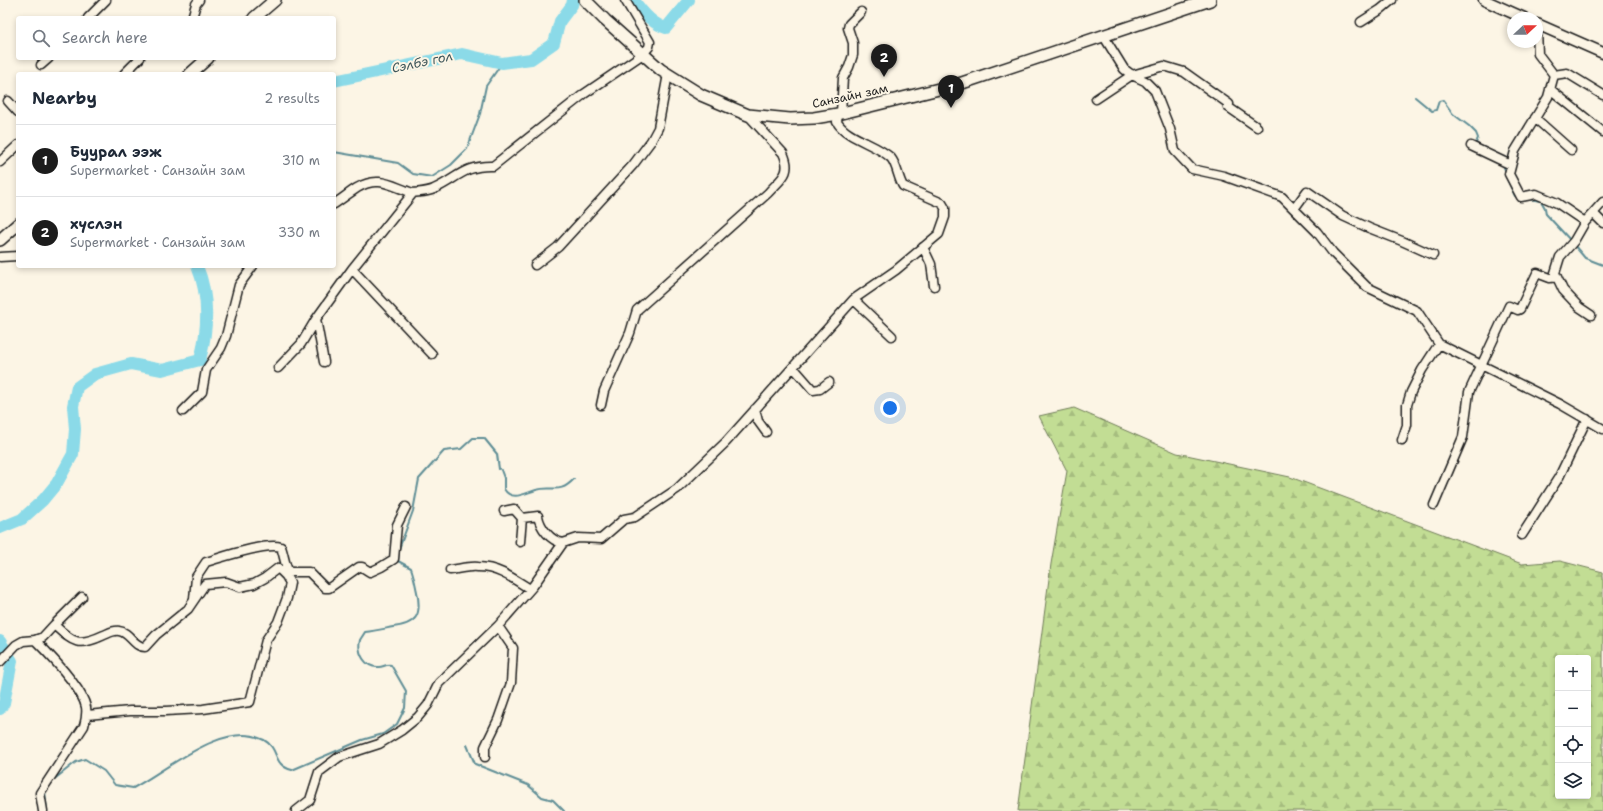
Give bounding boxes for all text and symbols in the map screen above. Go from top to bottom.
north arrow [1507,12,1543,48]
search box [16,16,336,60]
icon: search [30,27,52,49]
text: Search here [62,28,148,48]
pin: 2 [871,44,897,77]
water label: Сэлбэ гол [390,47,454,77]
pin: 1 [938,75,964,108]
street label: Санзайн зам [811,80,889,112]
text: Nearby [32,87,97,109]
text: 2 results [264,90,320,107]
text: Буурал ээж [70,142,162,162]
text: 1 [42,152,48,169]
text: 310 m [282,152,320,169]
text: Supermarket · Санзайн зам [70,162,245,179]
text: хүслэн [70,214,122,234]
text: 2 [40,224,50,241]
text: 330 m [278,224,320,241]
text: Supermarket · Санзайн зам [70,234,245,251]
your location [880,398,900,418]
map controls [1555,655,1591,799]
button: + [1555,655,1591,691]
button: − [1555,691,1591,727]
button: locate [1555,727,1591,763]
button: layers [1555,763,1591,799]

